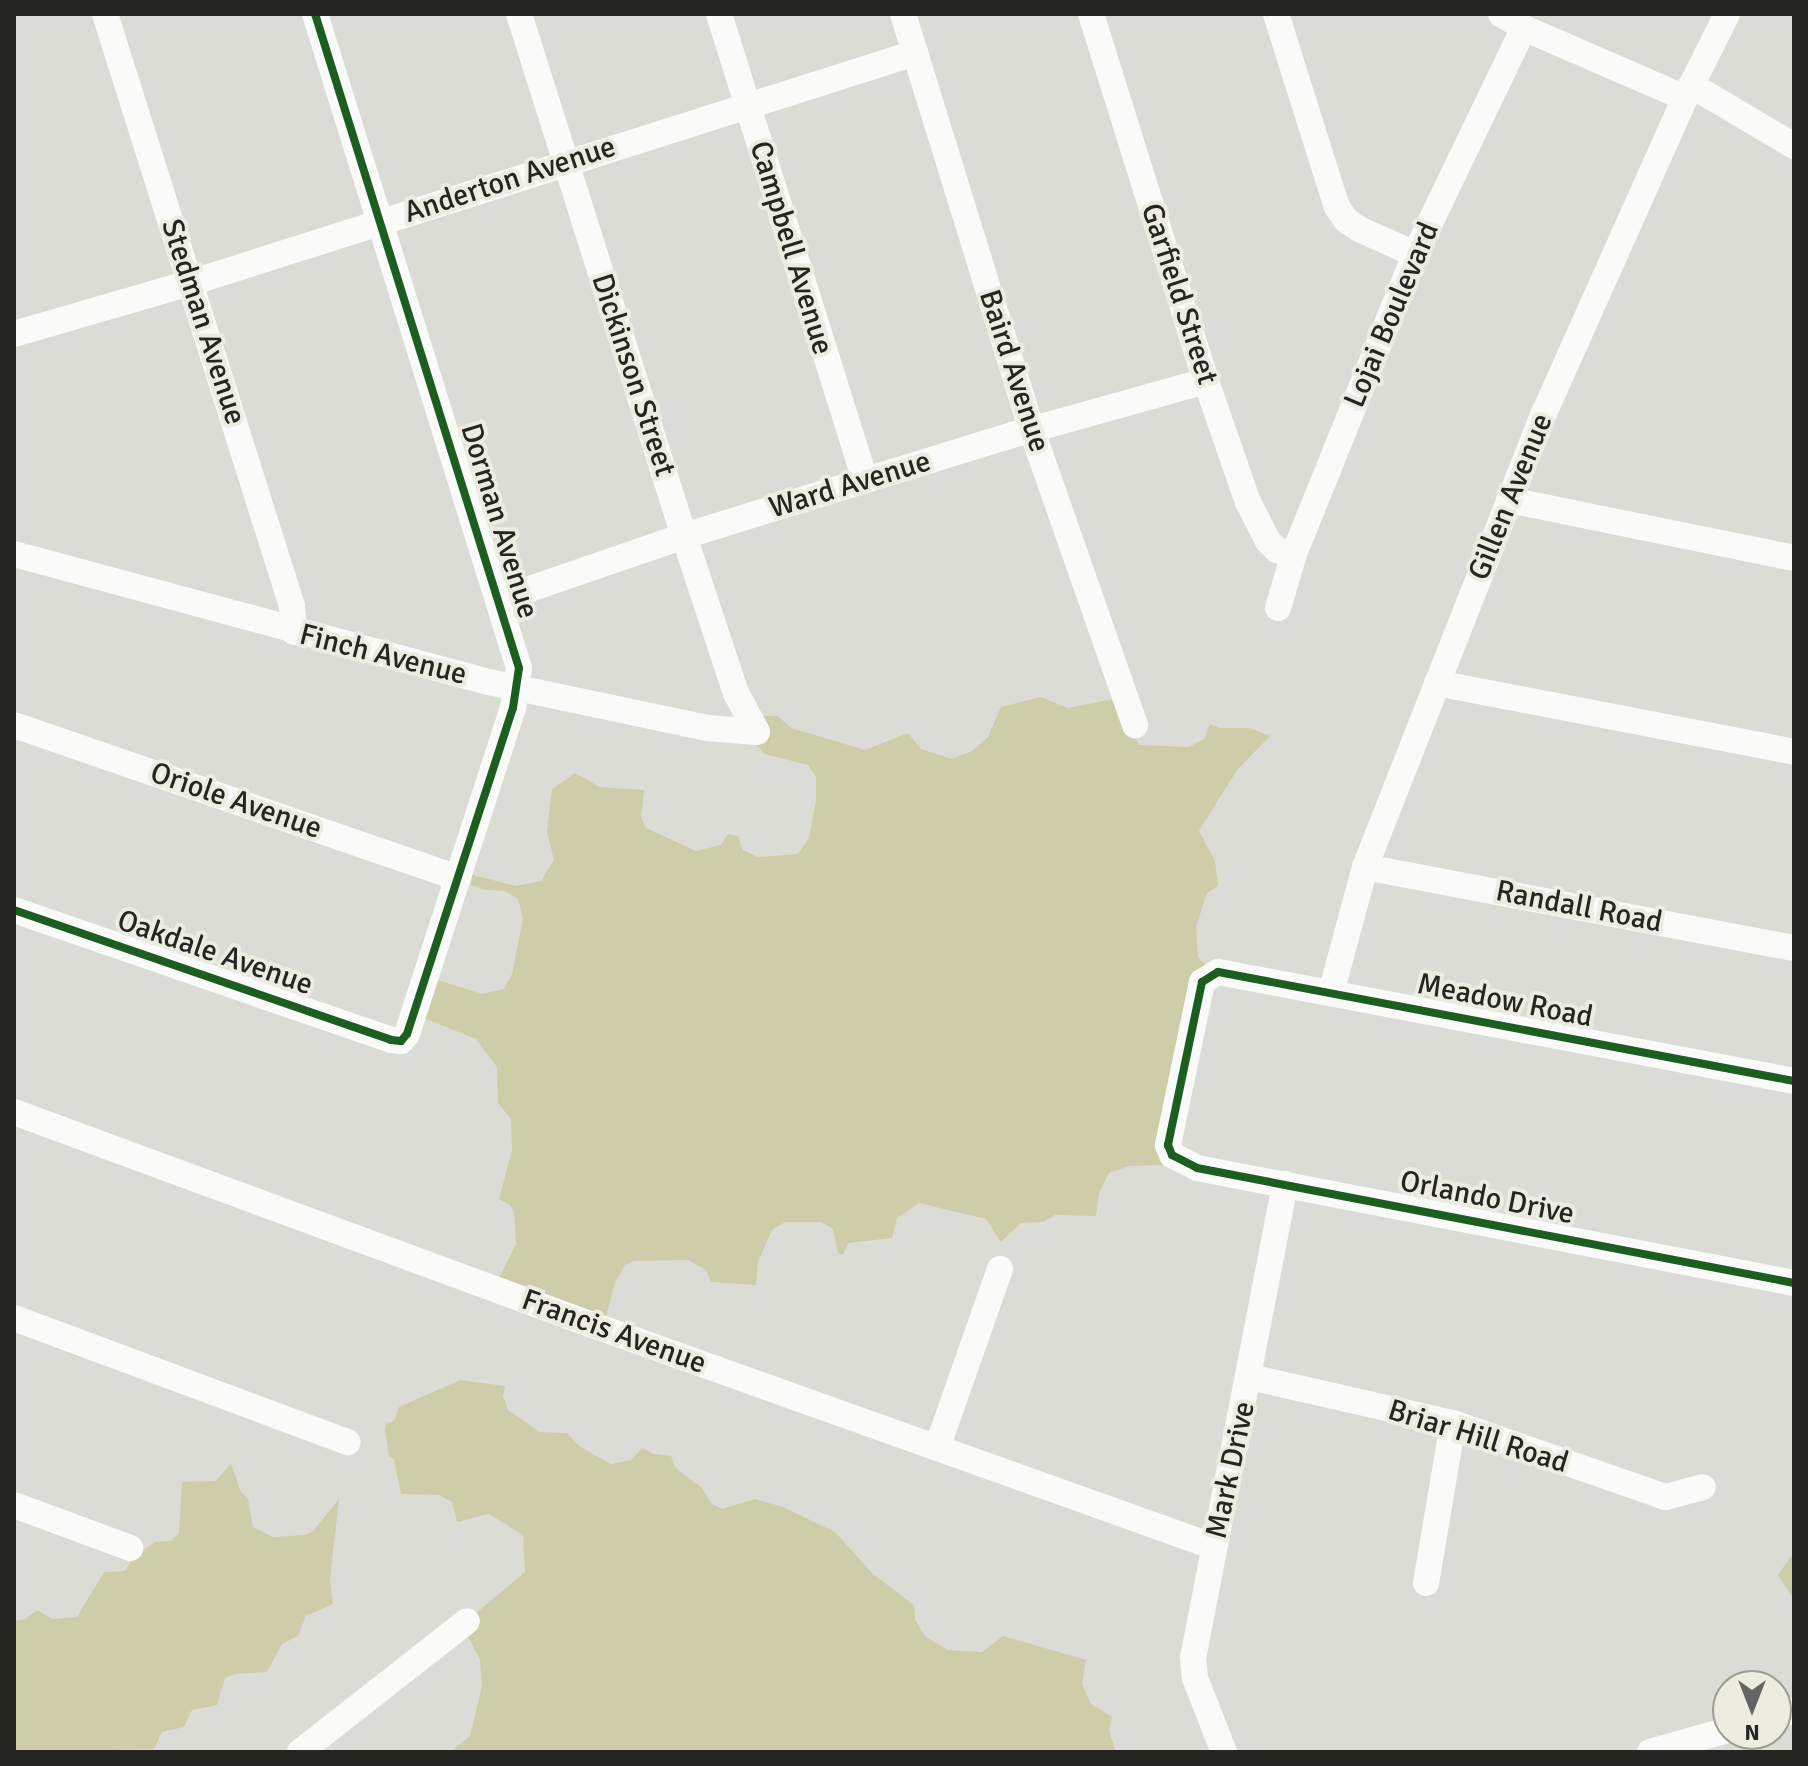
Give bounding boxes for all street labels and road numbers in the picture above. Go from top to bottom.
street label: Anderton Avenue [400,129,620,231]
street label: Campbell Avenue [741,137,841,359]
street label: Garfield Street [1133,199,1225,389]
street label: Stedman Avenue [153,215,253,429]
street label: Lojai Boulevard [1337,217,1447,413]
street label: Dickinson Street [583,269,683,481]
street label: Baird Avenue [971,285,1057,457]
street label: Gillen Avenue [1461,409,1561,585]
street label: Dorman Avenue [452,419,546,623]
street label: Ward Avenue [765,443,935,527]
street label: Finch Avenue [296,617,470,693]
street label: Oriole Avenue [146,755,326,847]
street label: Randall Road [1493,873,1665,941]
street label: Oakdale Avenue [113,903,317,1003]
street label: Meadow Road [1414,966,1596,1036]
street label: Orlando Drive [1397,1164,1577,1232]
street label: Francis Avenue [517,1282,711,1382]
street label: Briar Hill Road [1383,1392,1573,1482]
street label: Mark Drive [1199,1398,1263,1542]

